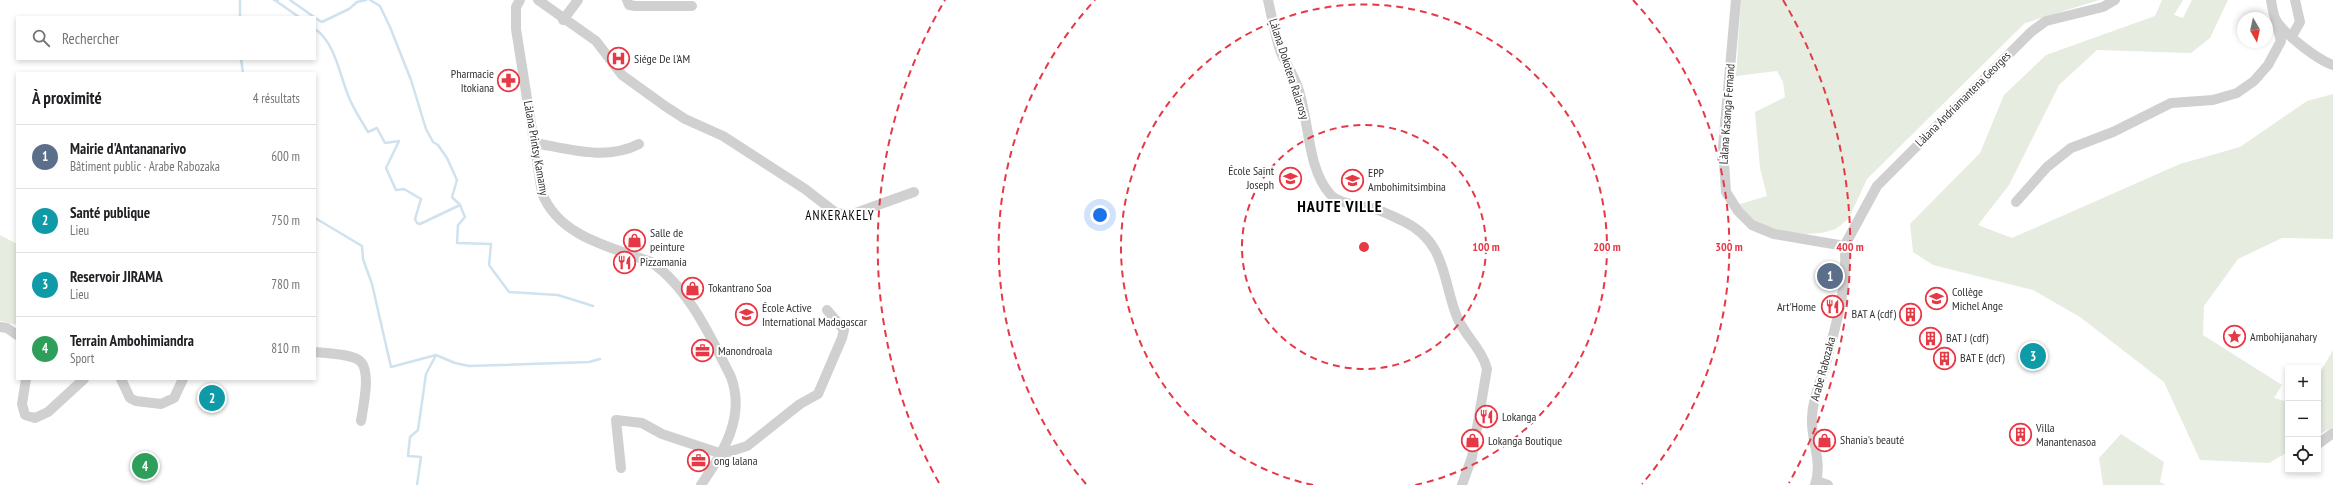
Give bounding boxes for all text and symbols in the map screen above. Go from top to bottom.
north arrow [2237,12,2273,48]
search box [16,16,316,60]
street label: Làlana Dokotera Ralarosy [1266,17,1313,122]
icon: search [30,27,52,49]
text: Rechercher [62,29,119,48]
hospital icon: Siége De l'AM [605,46,631,72]
street label: Làlana Andriamantena Georges [1912,48,2013,149]
place label: Siége De l'AM [634,51,690,66]
street label: Làlana Kasanga Fernand [1716,63,1738,165]
place label: Pharmacie Itokiana [451,66,494,95]
pharmacy icon: Pharmacie Itokiana [496,68,522,94]
text: À proximité [32,87,102,109]
text: 4 résultats [253,90,300,107]
street label: Làlana Printsy Kamamy [521,99,552,197]
text: Mairie d'Antananarivo [70,139,186,158]
text: 1 [42,148,48,165]
text: 600 m [271,148,300,165]
text: Bâtiment public · Arabe Rabozaka [70,158,220,175]
place label: École Saint Joseph [1228,163,1275,192]
school or university icon: École Saint Joseph [1277,165,1303,191]
place label: EPP Ambohimitsimbina [1368,165,1446,194]
school or university icon: EPP Ambohimitsimbina [1339,167,1365,193]
district label: HAUTE VILLE [1297,196,1383,216]
text: Santé publique [70,203,150,222]
your location [1090,205,1110,225]
district label: ANKERAKELY [805,207,875,224]
text: 2 [42,212,48,229]
text: 750 m [271,212,300,229]
text: Lieu [70,222,89,239]
place label: Salle de peinture [650,225,685,254]
shop icon: Salle de peinture [622,227,648,253]
text: 100 m [1472,239,1500,254]
text: 200 m [1593,239,1621,254]
text: 300 m [1715,239,1743,254]
text: 400 m [1836,239,1864,254]
centre of rings [1357,240,1371,254]
restaurant icon: Pizzamania [612,249,638,275]
place label: Pizzamania [640,254,687,269]
pin: 1 [1817,261,1843,291]
text: Reservoir JIRAMA [70,267,163,286]
shop icon: Tokantrano Soa [679,275,705,301]
text: 3 [42,276,48,293]
text: 780 m [271,276,300,293]
place label: Tokantrano Soa [708,280,772,295]
place label: Collège Michel Ange [1952,284,2003,313]
text: Lieu [70,286,89,303]
school or university icon: Collège Michel Ange [1924,286,1950,312]
restaurant icon: Art'Home [1819,294,1845,320]
place label: Art'Home [1777,299,1816,314]
place label: École Active International Madagascar [762,300,868,329]
building icon: BAT A (cdf) [1898,301,1924,327]
school or university icon: École Active International Madagascar [733,302,759,328]
place label: BAT A (cdf) [1852,306,1896,321]
place icon: Ambohijanahary [2222,324,2248,350]
building icon: BAT J (cdf) [1918,325,1944,351]
place label: Ambohijanahary [2250,329,2318,344]
place label: BAT J (cdf) [1946,330,1989,345]
text: Terrain Ambohimiandra [70,331,194,350]
street label: Arabe Rabozaka [1807,335,1838,403]
office icon: Manondroala [690,338,716,364]
text: 4 [42,340,48,357]
text: 810 m [271,340,300,357]
pin: 3 [2020,341,2046,371]
place label: Manondroala [718,343,772,358]
building icon: BAT E (dcf) [1931,345,1957,371]
text: Sport [70,350,94,367]
place label: BAT E (dcf) [1960,350,2005,365]
map controls [2285,365,2321,473]
button: + [2285,365,2321,401]
pin: 2 [199,383,225,413]
button: − [2285,401,2321,437]
restaurant icon: Lokanga [1473,404,1499,430]
place label: Lokanga [1502,409,1537,424]
place label: Villa Manantenasoa [2035,420,2096,449]
building icon: Villa Manantenasoa [2008,422,2034,448]
shop icon: Shania's beauté [1811,427,1837,453]
shop icon: Lokanga Boutique [1459,428,1485,454]
place label: Shania's beauté [1840,432,1904,447]
place label: Lokanga Boutique [1488,433,1562,448]
button: locate [2285,437,2321,473]
office icon: ong lalana [686,448,712,474]
pin: 4 [132,451,158,481]
place label: ong lalana [714,453,758,468]

